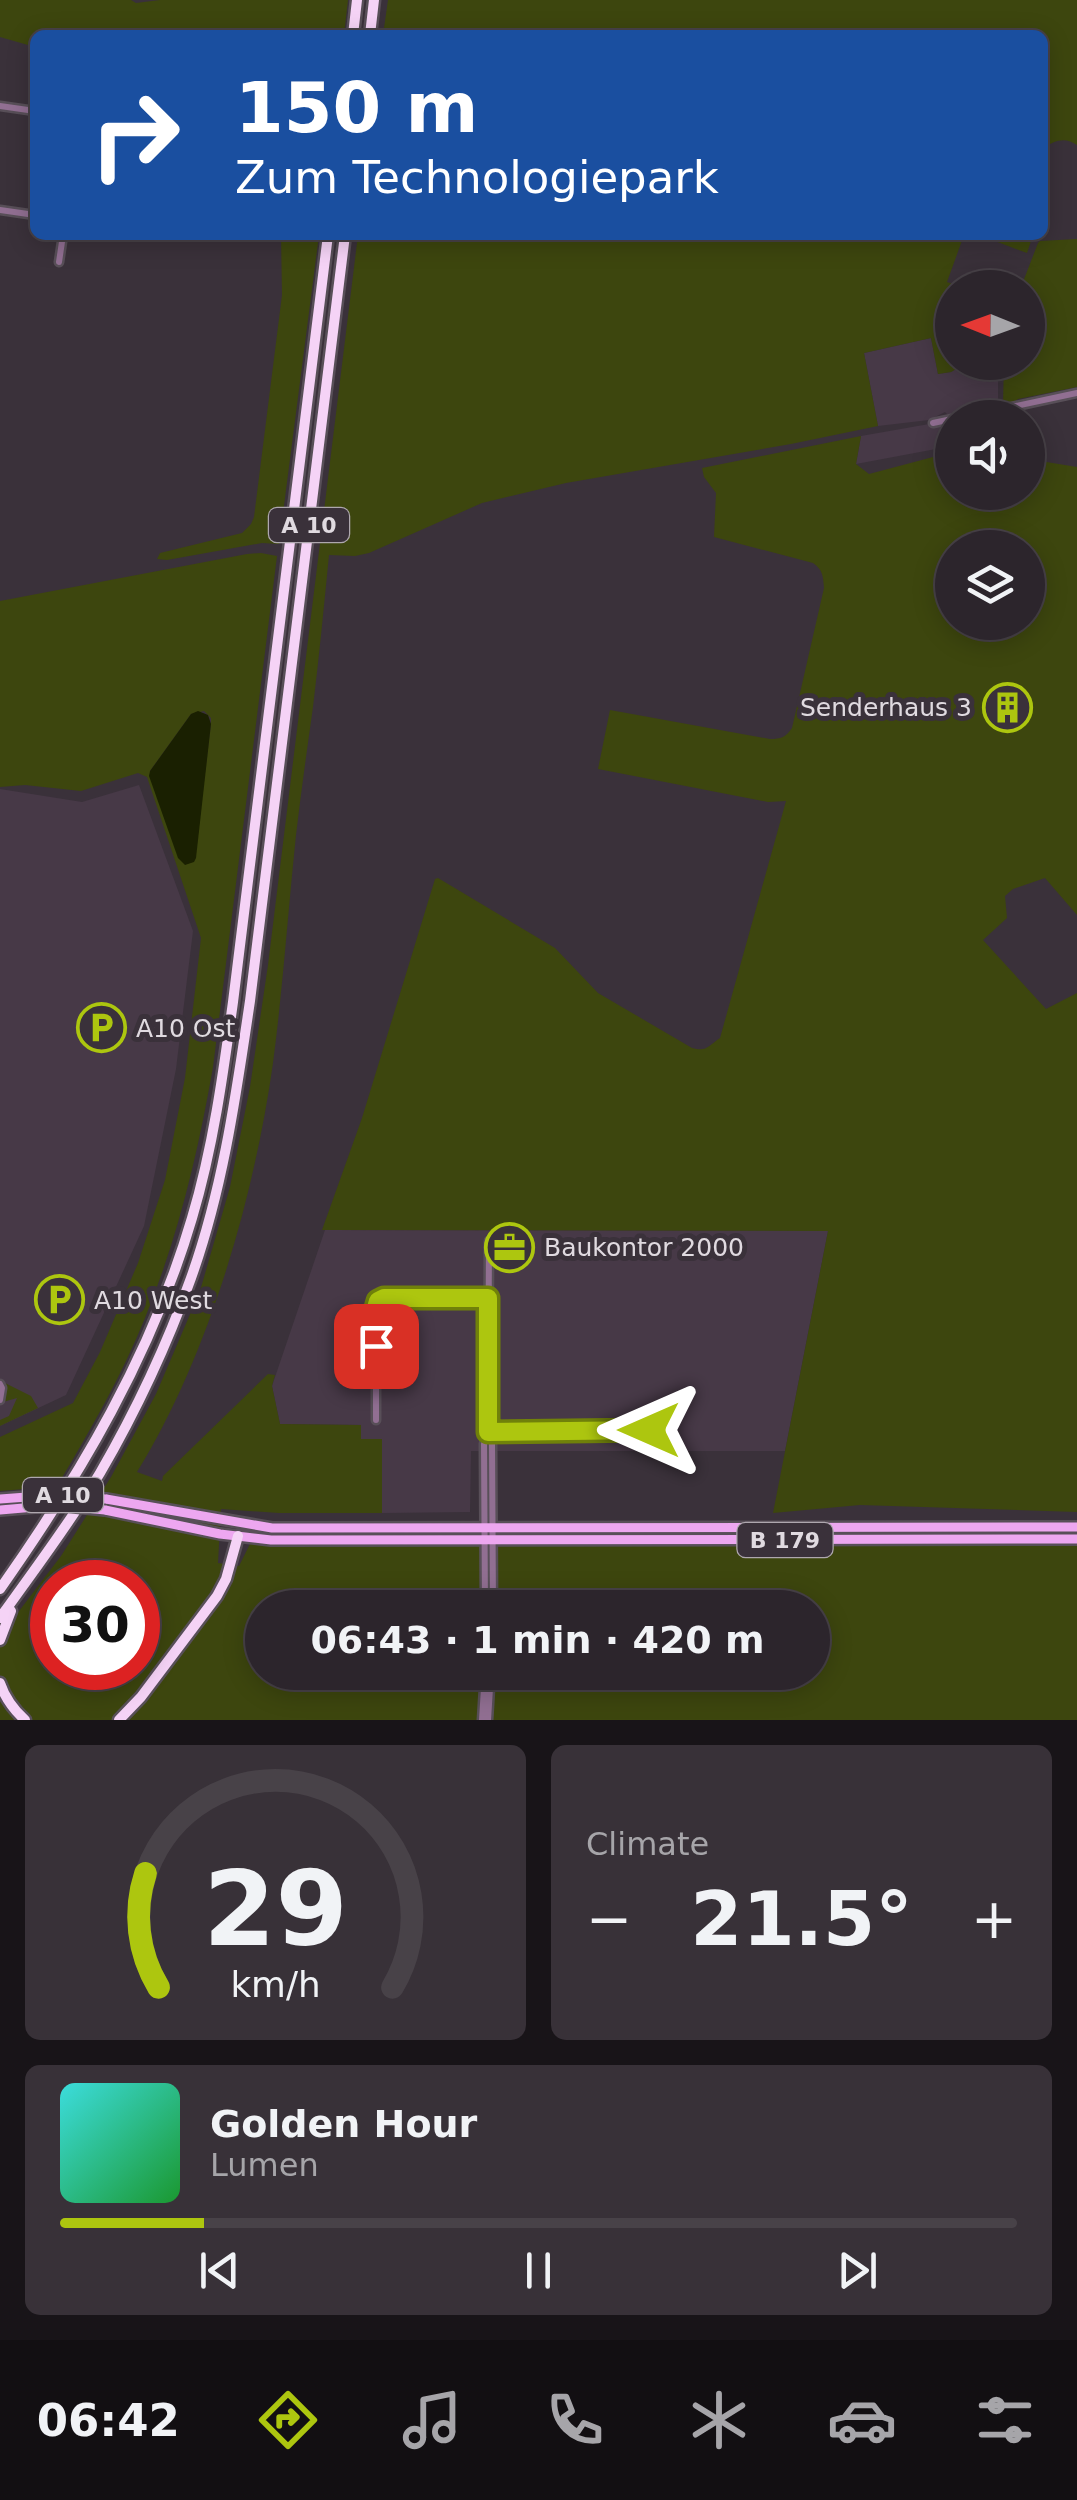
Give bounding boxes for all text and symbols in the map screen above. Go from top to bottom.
text: 150 m [235,67,478,149]
icon: right [70,70,200,200]
text: Zum Technologiepark [235,151,719,204]
north arrow [935,270,1045,380]
map controls [935,270,1045,640]
button: sound [935,400,1045,510]
road number: A 10 [269,508,349,542]
button: layers [935,530,1045,640]
building icon: Senderhaus 3 [981,681,1033,733]
place label: Senderhaus 3 [800,693,972,722]
parking icon: A10 Ost [75,1002,127,1054]
place label: A10 Ost [136,1014,236,1043]
office icon: Baukontor 2000 [483,1221,535,1273]
place label: Baukontor 2000 [544,1233,744,1262]
parking icon: A10 West [33,1274,85,1326]
place label: A10 West [94,1286,213,1315]
pin [334,1304,419,1389]
icon: arrive [349,1319,404,1374]
position arrow [597,1378,701,1482]
road number: A 10 [23,1478,103,1512]
road number: B 179 [738,1523,832,1557]
speed limit sign: 30 [30,1560,160,1690]
text: 06:43 · 1 min · 420 m [310,1618,765,1662]
text: Climate [586,1825,709,1863]
text: 29 [203,1848,348,1970]
text: 21.5° [690,1875,913,1963]
text: − [586,1887,632,1951]
text: + [971,1887,1017,1951]
text: km/h [230,1964,321,2005]
text: Golden Hour [210,2102,477,2146]
text: Lumen [210,2146,319,2184]
icon: previous [192,2243,247,2298]
icon: pause [511,2243,566,2298]
icon: next [830,2243,885,2298]
icon: directions [253,2385,323,2455]
icon: music [397,2385,467,2455]
icon: phone [540,2385,610,2455]
icon: climate [684,2385,754,2455]
icon: car [827,2385,897,2455]
icon: filters [970,2385,1040,2455]
text: 06:42 [37,2394,180,2447]

